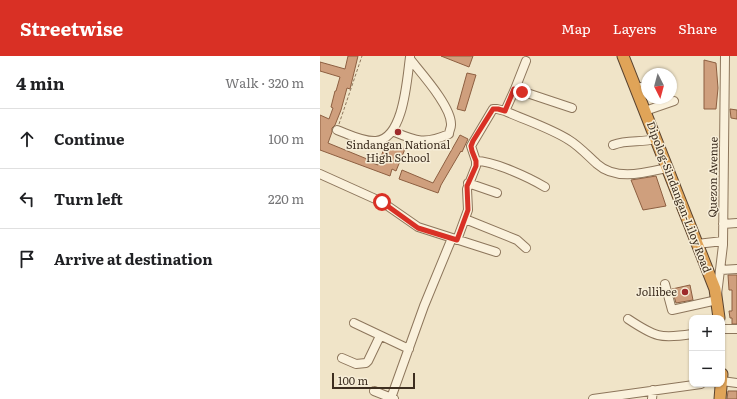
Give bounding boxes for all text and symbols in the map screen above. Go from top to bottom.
text: Streetwise [20,14,123,42]
text: Map [561,18,591,38]
text: Layers [613,18,656,38]
text: Share [678,18,717,38]
north arrow [641,68,677,104]
text: 4 min [16,70,65,95]
text: Walk · 320 m [225,73,304,92]
route end [513,83,531,101]
street label: Dipolog-Sindangan-Liloy Road [644,119,716,275]
text: Continue [54,127,124,150]
marker: Sindangan National High School [393,127,403,137]
icon: ahead [16,128,38,150]
text: 100 m [268,129,304,148]
place label: Sindangan National High School [346,136,450,165]
street label: Quezon Avenue [703,136,721,218]
text: Turn left [54,187,123,210]
icon: left [16,188,38,210]
text: 220 m [268,189,304,208]
route start [373,193,391,211]
text: Arrive at destination [54,247,213,270]
icon: arrive [16,248,38,270]
place label: Jollibee [636,283,677,299]
marker: Jollibee [680,287,690,297]
map controls [689,315,725,387]
button: + [689,315,725,351]
button: − [689,351,725,387]
scale bar [332,371,415,390]
text: 100 m [338,372,368,388]

